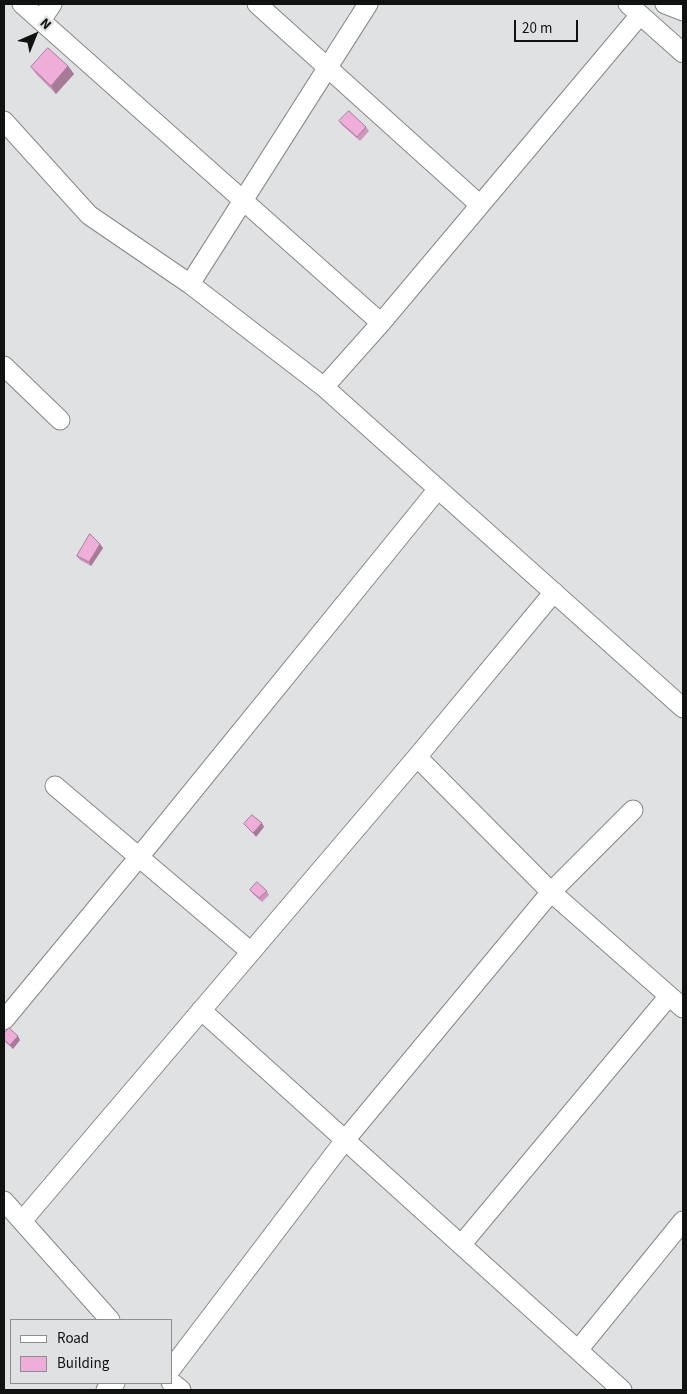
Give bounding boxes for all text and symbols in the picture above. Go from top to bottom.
north arrow [10,10,60,60]
scale bar [517,10,581,42]
text: N [35,14,56,35]
text: 20 m [522,18,552,39]
legend [10,1319,172,1384]
text: Road [57,1328,89,1349]
text: Building [57,1353,109,1374]

